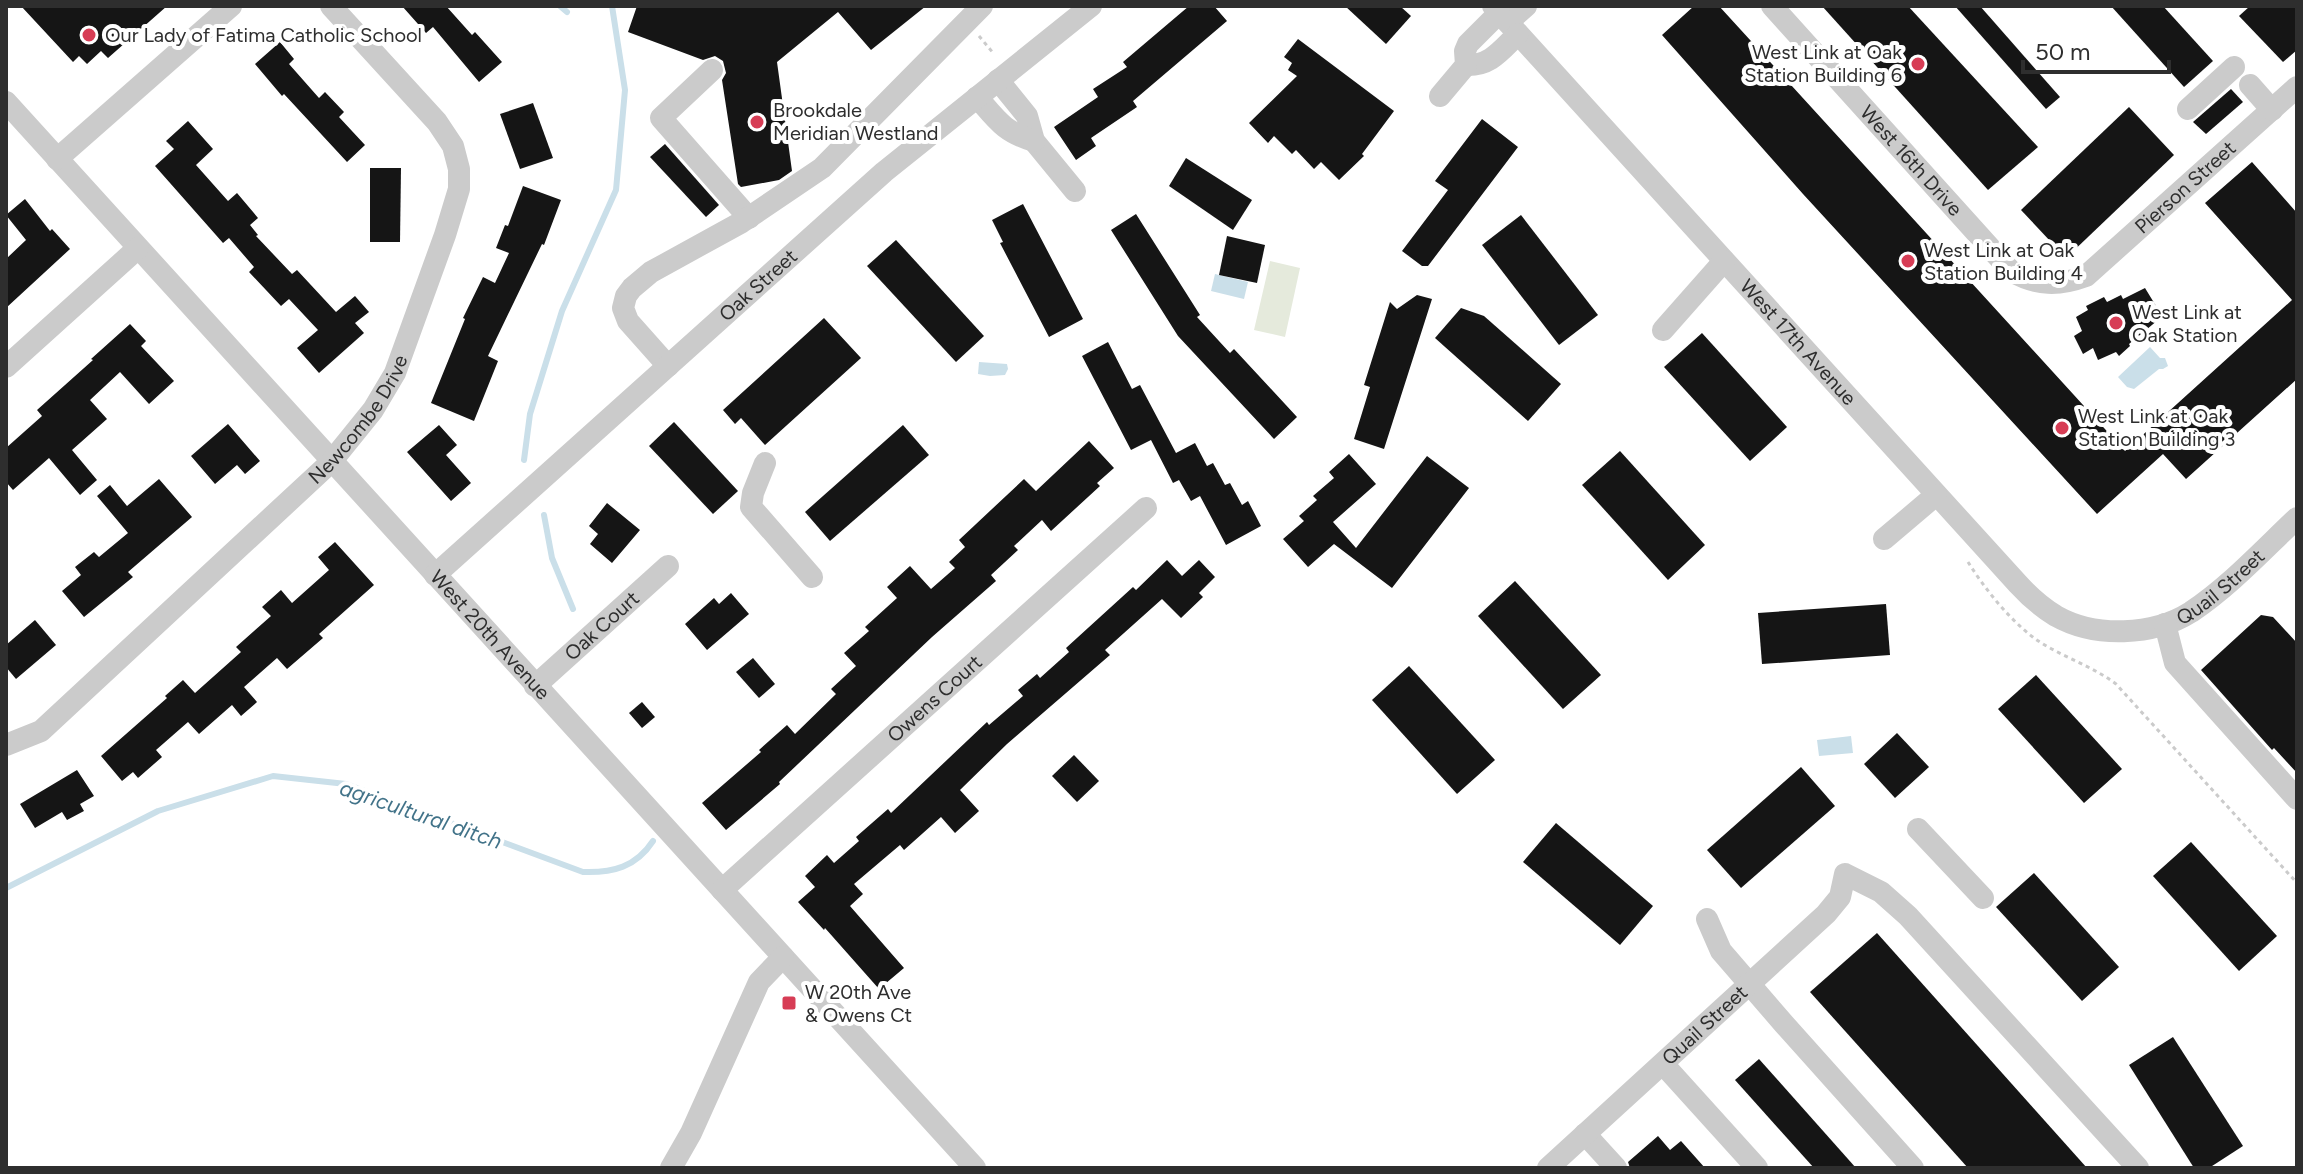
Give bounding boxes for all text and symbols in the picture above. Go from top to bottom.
place label: Our Lady of Fatima Catholic School [105,23,422,47]
scale bar [2023,24,2169,74]
marker: Our Lady of Fatima Catholic School [80,26,98,44]
text: 50 m [2035,37,2091,66]
place label: West Link at Oak Station Building 6 [1744,40,1902,87]
marker: West Link at Oak Station Building 6 [1909,55,1927,73]
place label: Brookdale Meridian Westland [773,98,939,145]
street label: West 16th Drive [1855,100,1967,221]
marker: Brookdale Meridian Westland [748,113,766,131]
street label: Pierson Street [2130,136,2240,239]
place label: West Link at Oak Station Building 4 [1924,238,2083,285]
street label: Oak Street [714,244,802,326]
marker: West Link at Oak Station Building 4 [1899,252,1917,270]
street label: West 17th Avenue [1735,274,1861,410]
place label: West Link at Oak Station [2132,300,2242,347]
marker: West Link at Oak Station [2107,314,2125,332]
street label: Newcombe Drive [303,352,413,489]
place label: West Link at Oak Station Building 3 [2078,404,2235,451]
marker: West Link at Oak Station Building 3 [2053,419,2071,437]
street label: Quail Street [2172,544,2269,630]
street label: West 20th Avenue [425,565,555,705]
street label: Oak Court [560,586,644,665]
street label: Owens Court [882,650,987,747]
water label: agricultural ditch [336,774,505,855]
place label: W 20th Ave & Owens Ct [805,980,912,1027]
street label: Quail Street [1657,980,1752,1070]
marker: W 20th Ave & Owens Ct [780,994,798,1012]

